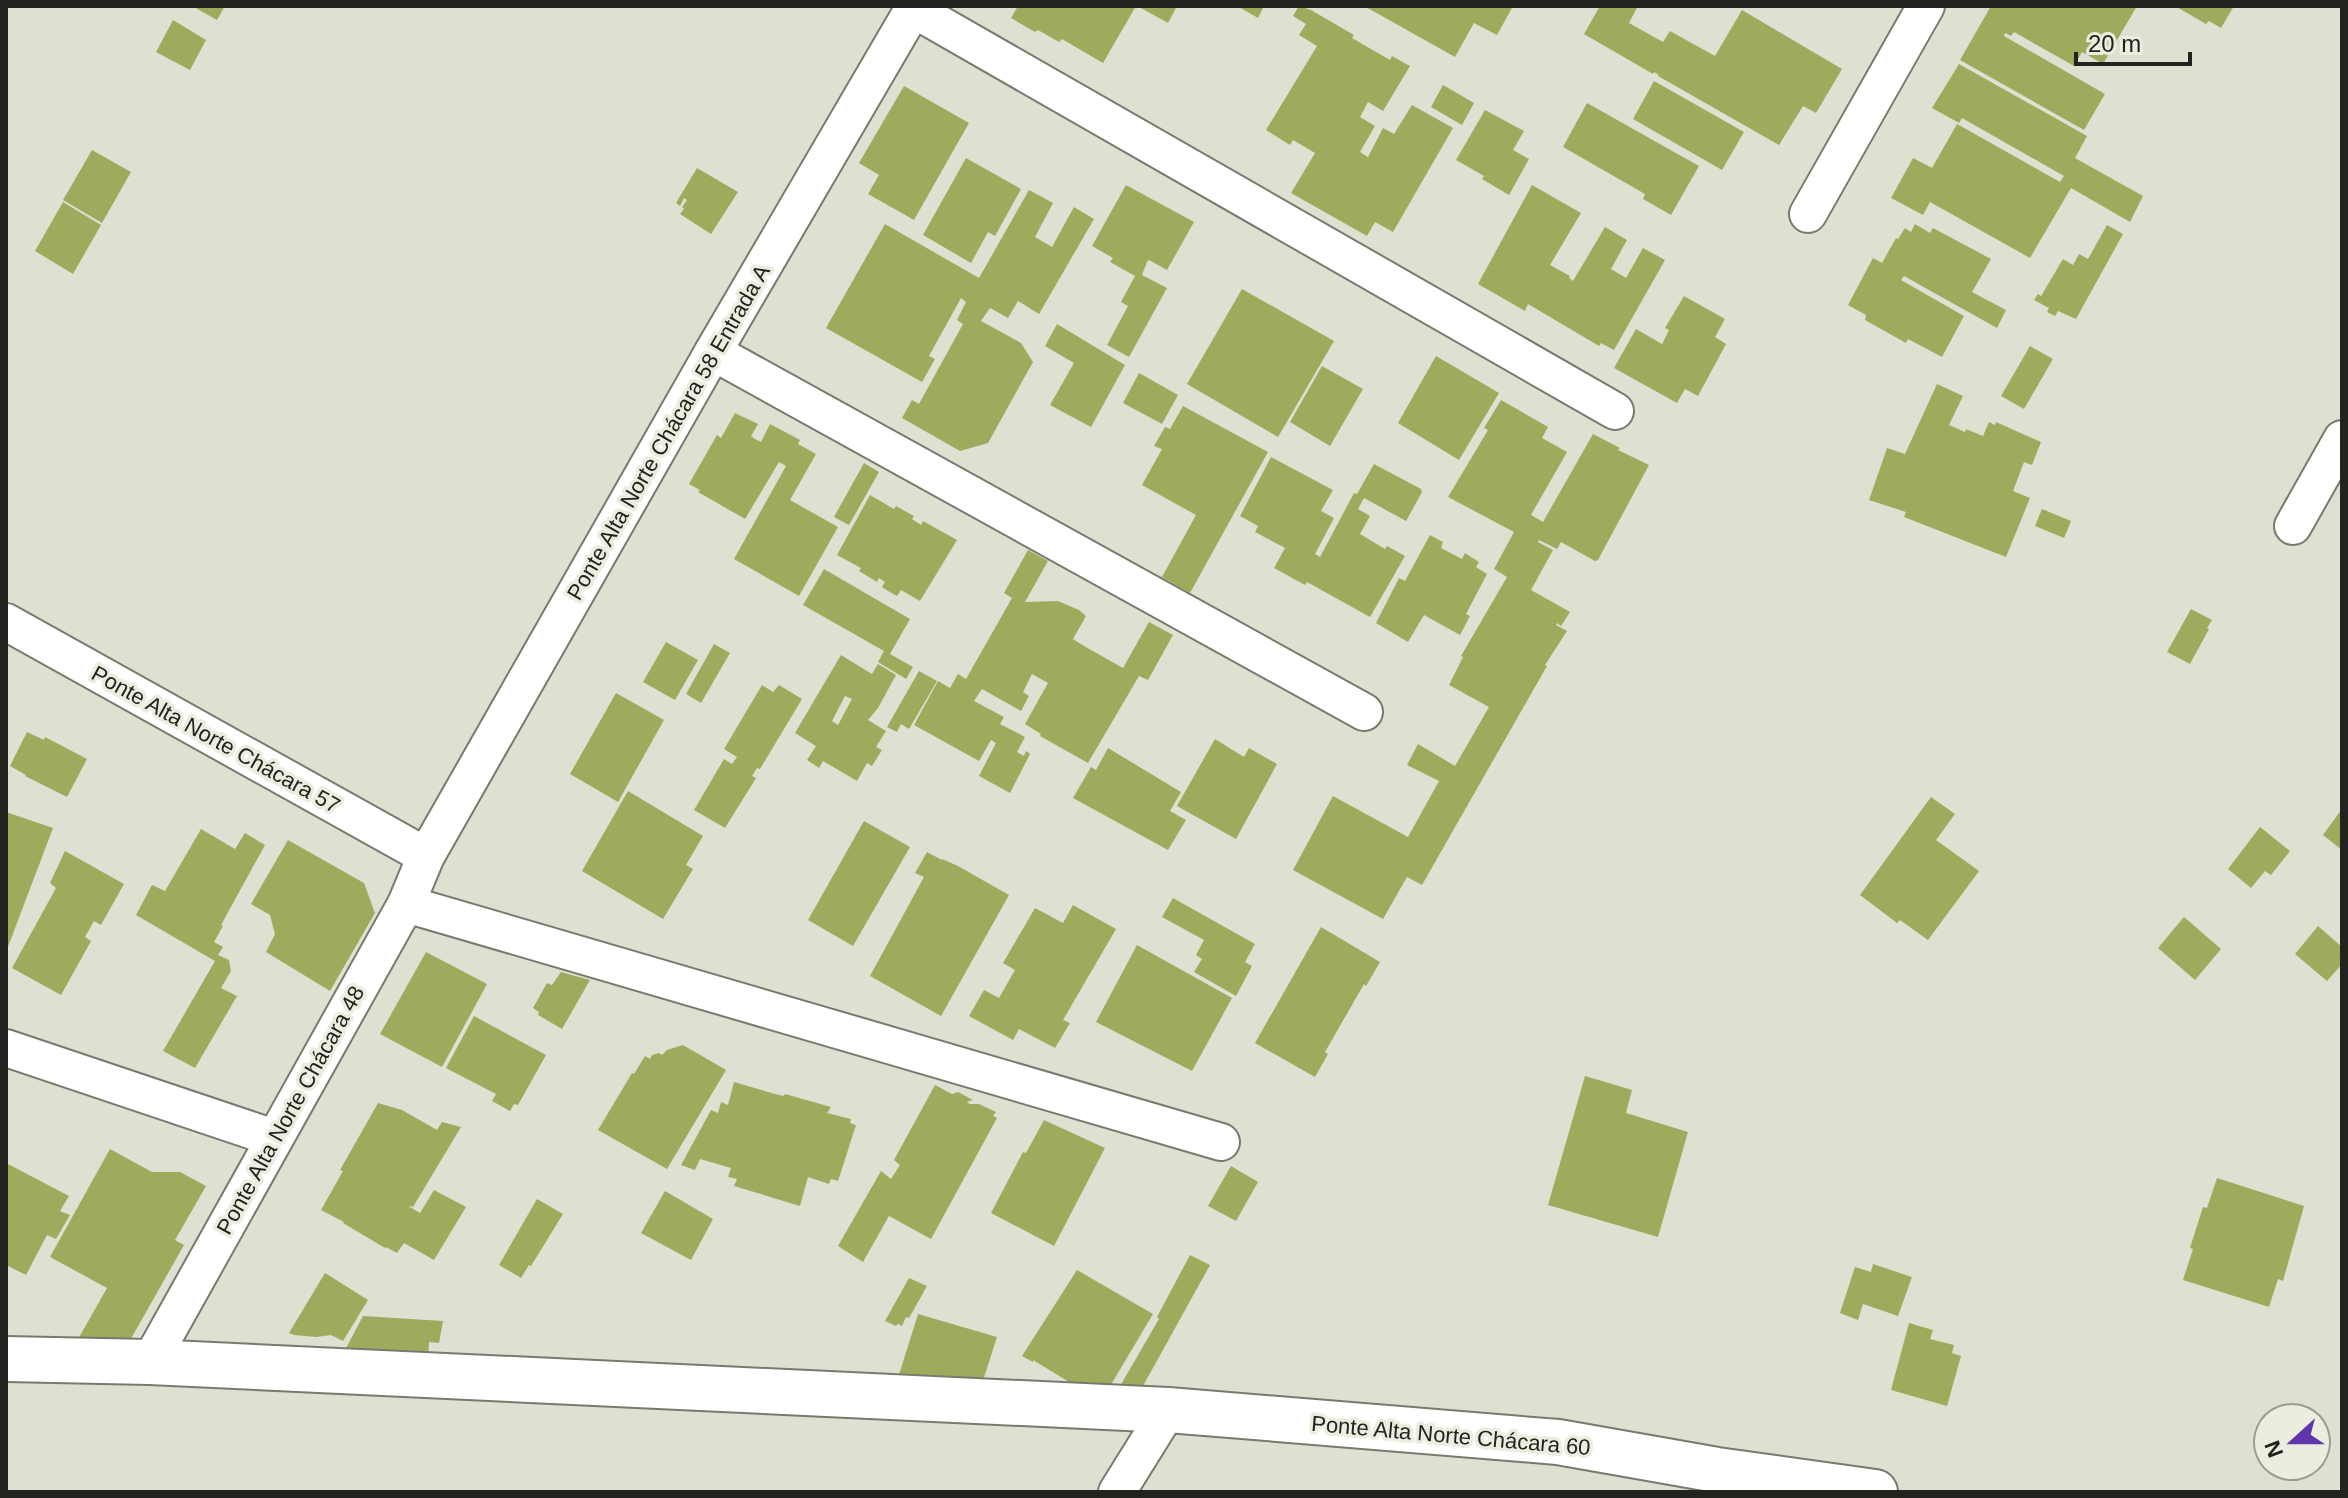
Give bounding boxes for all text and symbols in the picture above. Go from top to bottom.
scale bar [2076,16,2190,66]
text: 20 m [2088,30,2141,57]
street label: Ponte Alta Norte Chácara 58 Entrada A [562,260,775,604]
street label: Ponte Alta Norte Chácara 57 [87,661,344,818]
street label: Ponte Alta Norte Chácara 48 [212,982,369,1239]
north arrow [2252,1402,2332,1482]
street label: Ponte Alta Norte Chácara 60 [1310,1411,1592,1460]
text: N [2259,1437,2288,1461]

